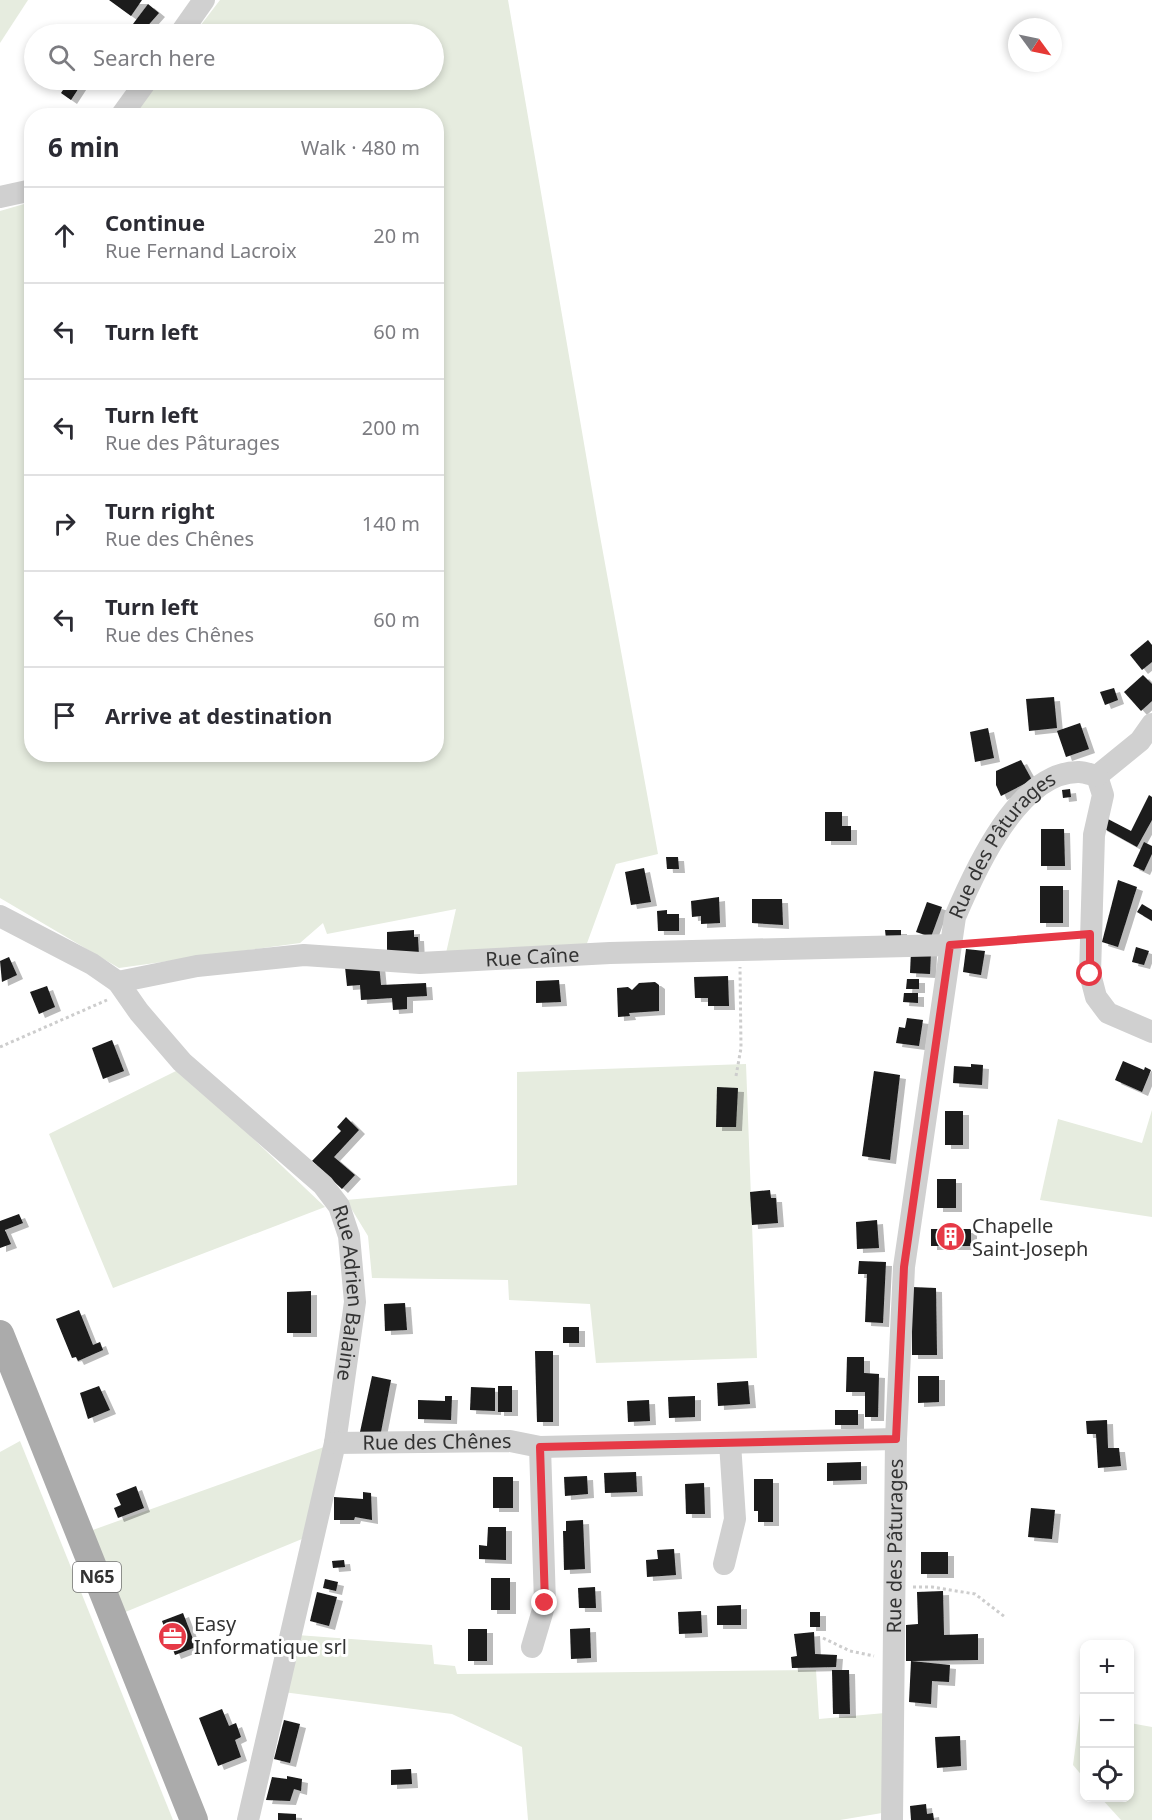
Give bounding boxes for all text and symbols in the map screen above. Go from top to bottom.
north arrow [1008,18,1062,72]
search box [24,24,444,90]
icon: search [45,41,78,74]
text: Search here [93,42,215,72]
text: 6 min [48,129,120,165]
text: Walk · 480 m [301,134,420,161]
text: Continue [105,207,205,237]
icon: ahead [48,219,81,252]
text: 20 m [373,222,420,249]
text: Rue Fernand Lacroix [105,237,297,264]
icon: left [48,315,81,348]
text: Turn left [105,316,199,346]
text: 60 m [373,318,420,345]
text: Turn left [105,399,199,429]
icon: left [48,411,81,444]
text: 200 m [362,414,420,441]
text: Rue des Pâturages [105,429,280,456]
text: Turn right [105,495,215,525]
icon: right [48,507,81,540]
text: 140 m [362,510,420,537]
text: Rue des Chênes [105,525,254,552]
text: Turn left [105,591,199,621]
icon: left [48,603,81,636]
text: 60 m [373,606,420,633]
text: Rue des Chênes [105,621,254,648]
icon: arrive [48,699,81,732]
text: Arrive at destination [105,700,332,730]
street label: Rue des Pâturages [942,765,1060,923]
street label: Rue Caîne [485,941,580,973]
route start [1076,960,1102,986]
street label: Rue Adrien Balaine [326,1201,369,1383]
place label: Chapelle Saint-Joseph [972,1212,1088,1262]
building icon: Chapelle Saint-Joseph [935,1221,967,1253]
street label: Rue des Chênes [362,1427,512,1456]
street label: Rue des Pâturages [880,1458,909,1634]
road number: N65 [73,1562,121,1592]
route end [531,1589,557,1615]
place label: Easy Informatique srl [194,1610,347,1660]
office icon: Easy Informatique srl [157,1620,189,1652]
map controls [1080,1640,1134,1802]
button: + [1080,1640,1134,1694]
button: − [1080,1694,1134,1748]
button: locate [1080,1748,1134,1802]

